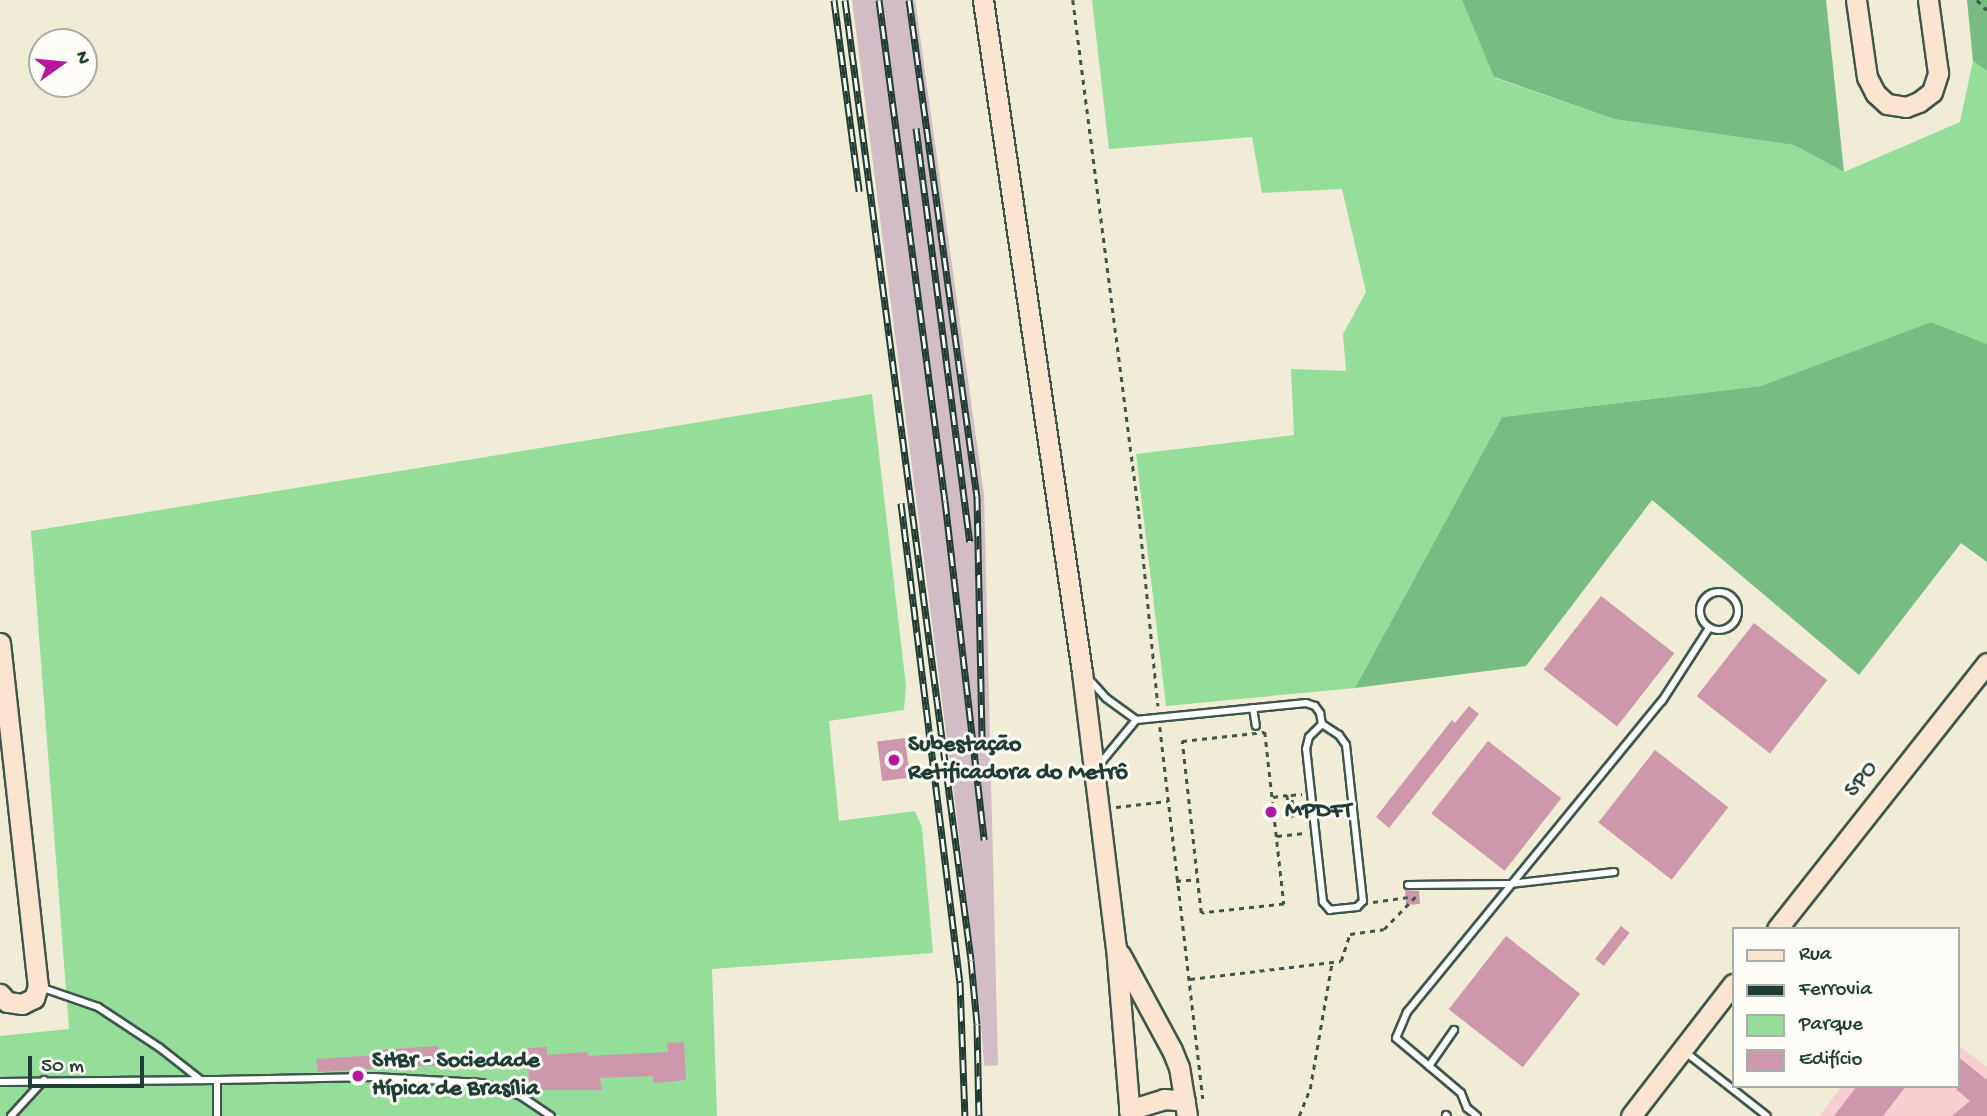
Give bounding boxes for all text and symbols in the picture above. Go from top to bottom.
north arrow [28,28,98,98]
text: N [69,49,95,67]
place label: Subestação Retificadora do Metrô [908,732,1128,788]
marker: Subestação Retificadora do Metrô [886,752,902,768]
street label: SPO [1839,756,1885,804]
place label: MPDFT [1285,798,1352,826]
marker: MPDFT [1263,804,1279,820]
legend [1731,927,1959,1088]
text: Rua [1799,943,1832,968]
text: Ferrovia [1799,978,1872,1003]
text: Parque [1799,1013,1863,1038]
scale bar [32,1042,147,1086]
place label: SHBr - Sociedade Hípica de Brasília [372,1048,540,1104]
text: Edifício [1799,1048,1863,1073]
text: 50 m [41,1055,84,1080]
marker: SHBr - Sociedade Hípica de Brasília [350,1068,366,1084]

